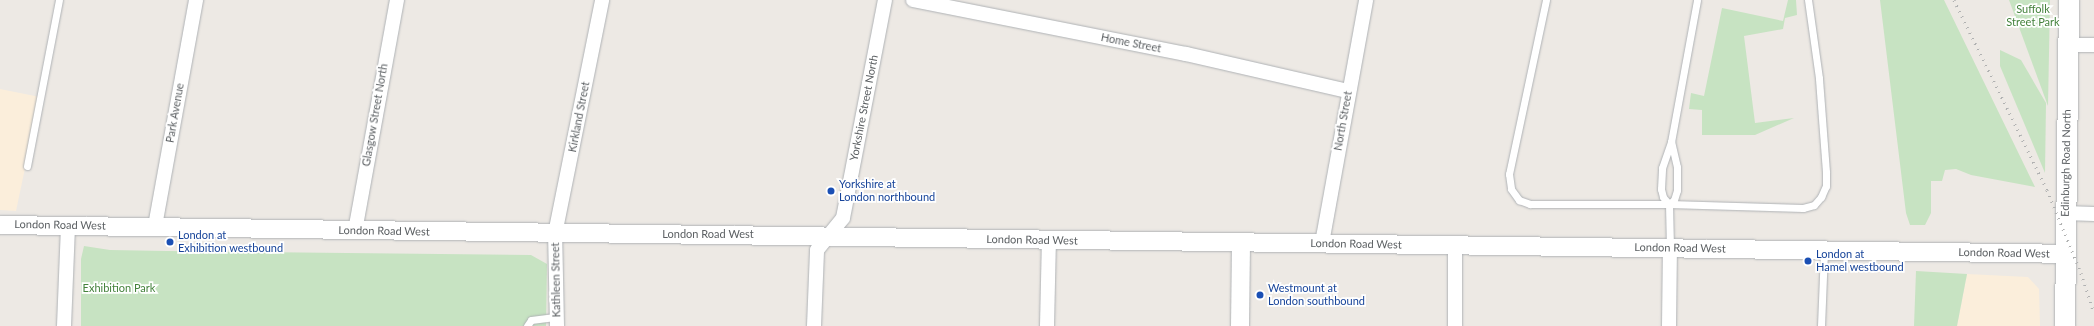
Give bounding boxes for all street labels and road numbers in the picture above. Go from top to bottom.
street label: Home Street [1100,31,1162,55]
street label: Yorkshire Street North [847,54,881,162]
street label: Glasgow Street North [359,62,391,168]
street label: Kirkland Street [566,81,592,153]
street label: Park Avenue [163,82,187,144]
street label: North Street [1331,90,1355,152]
street label: Edinburgh Road North [2058,109,2074,217]
street label: London Road West [14,218,106,232]
street label: London Road West [338,224,430,238]
street label: London Road West [662,227,754,241]
street label: London Road West [986,233,1078,247]
street label: London Road West [1310,237,1402,251]
street label: London Road West [1634,241,1726,255]
street label: Kathleen Street [549,242,563,318]
street label: London Road West [1958,246,2050,260]

